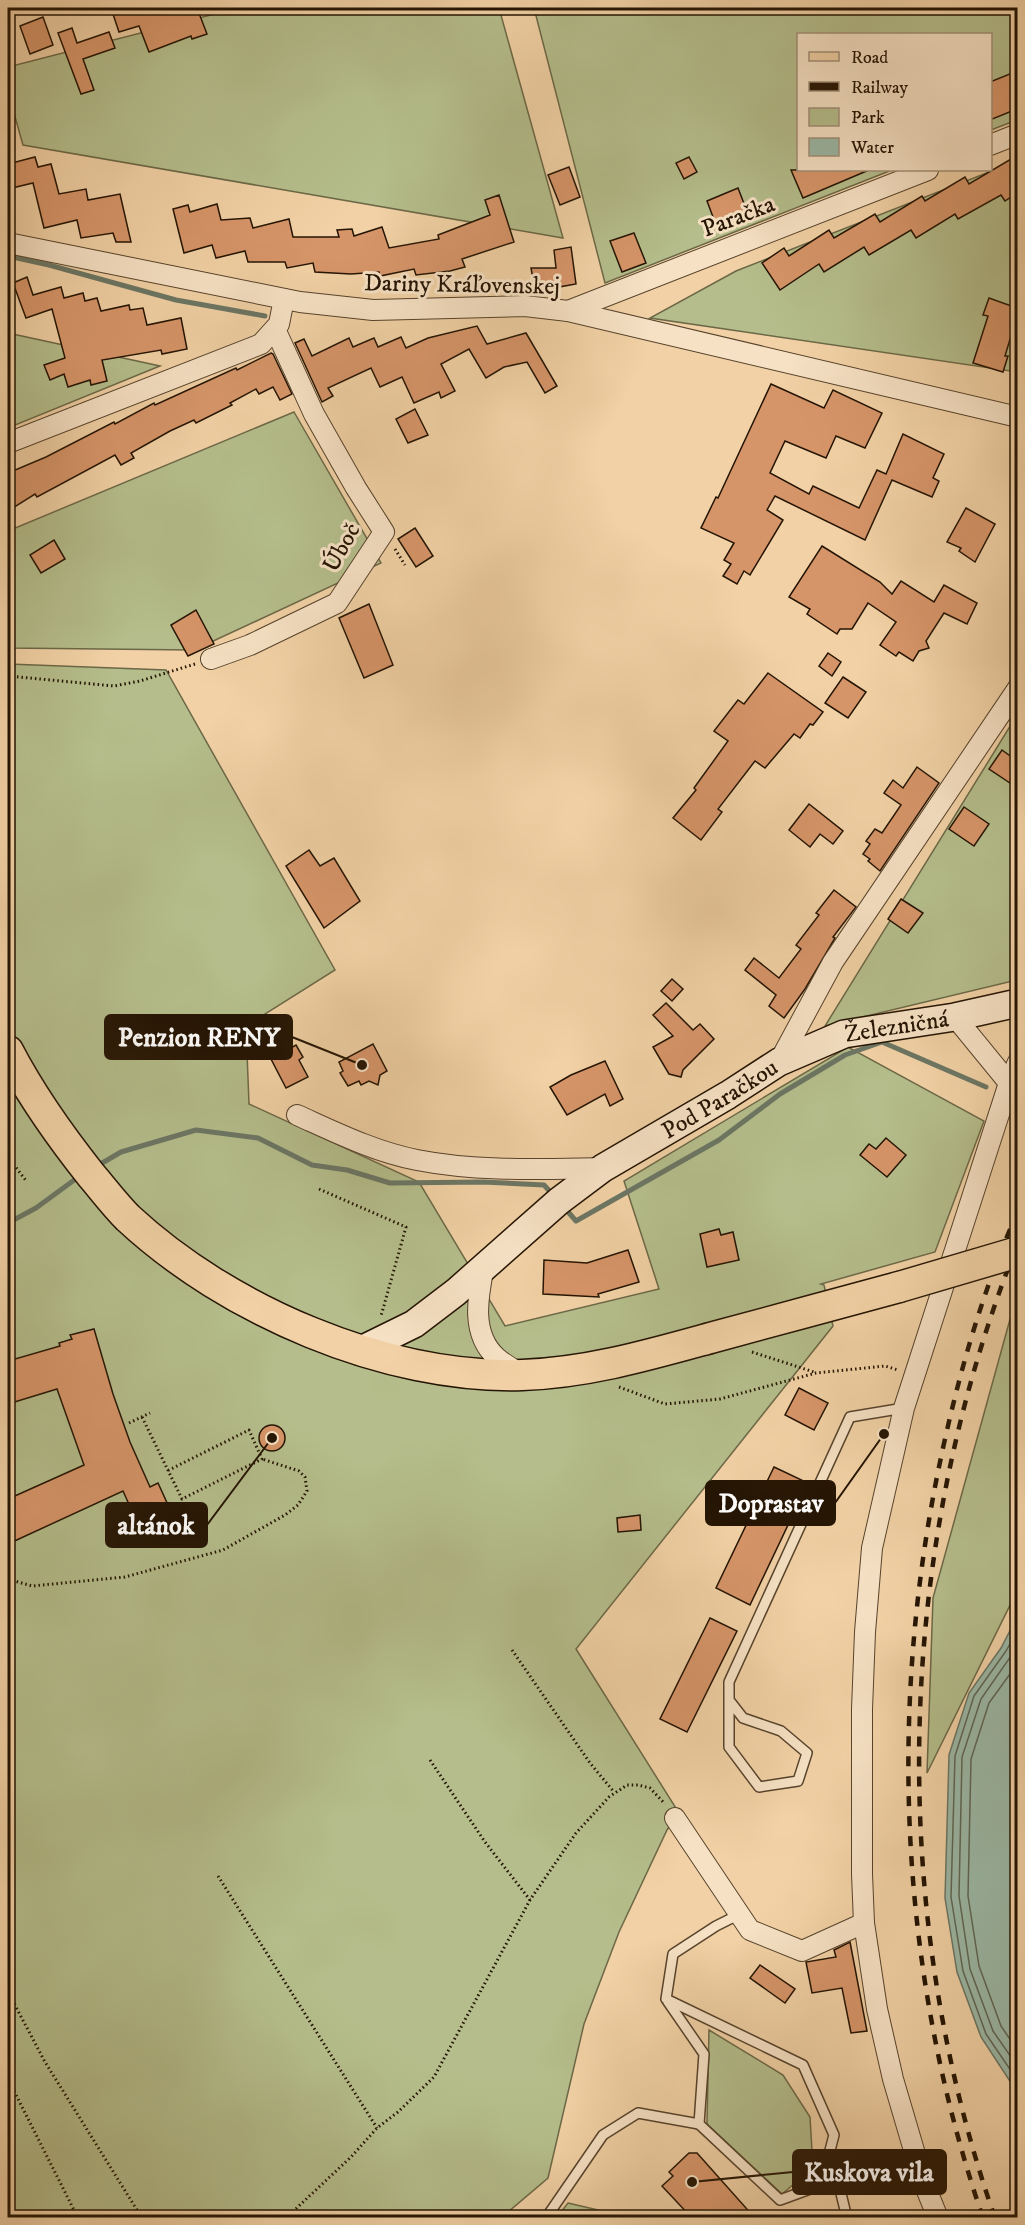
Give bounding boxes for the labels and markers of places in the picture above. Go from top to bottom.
callout: Penzion RENY [105,1015,292,1059]
callout: Doprastav [706,1481,835,1525]
callout: altánok [106,1503,207,1547]
callout: Kuskova vila [793,2150,946,2194]

